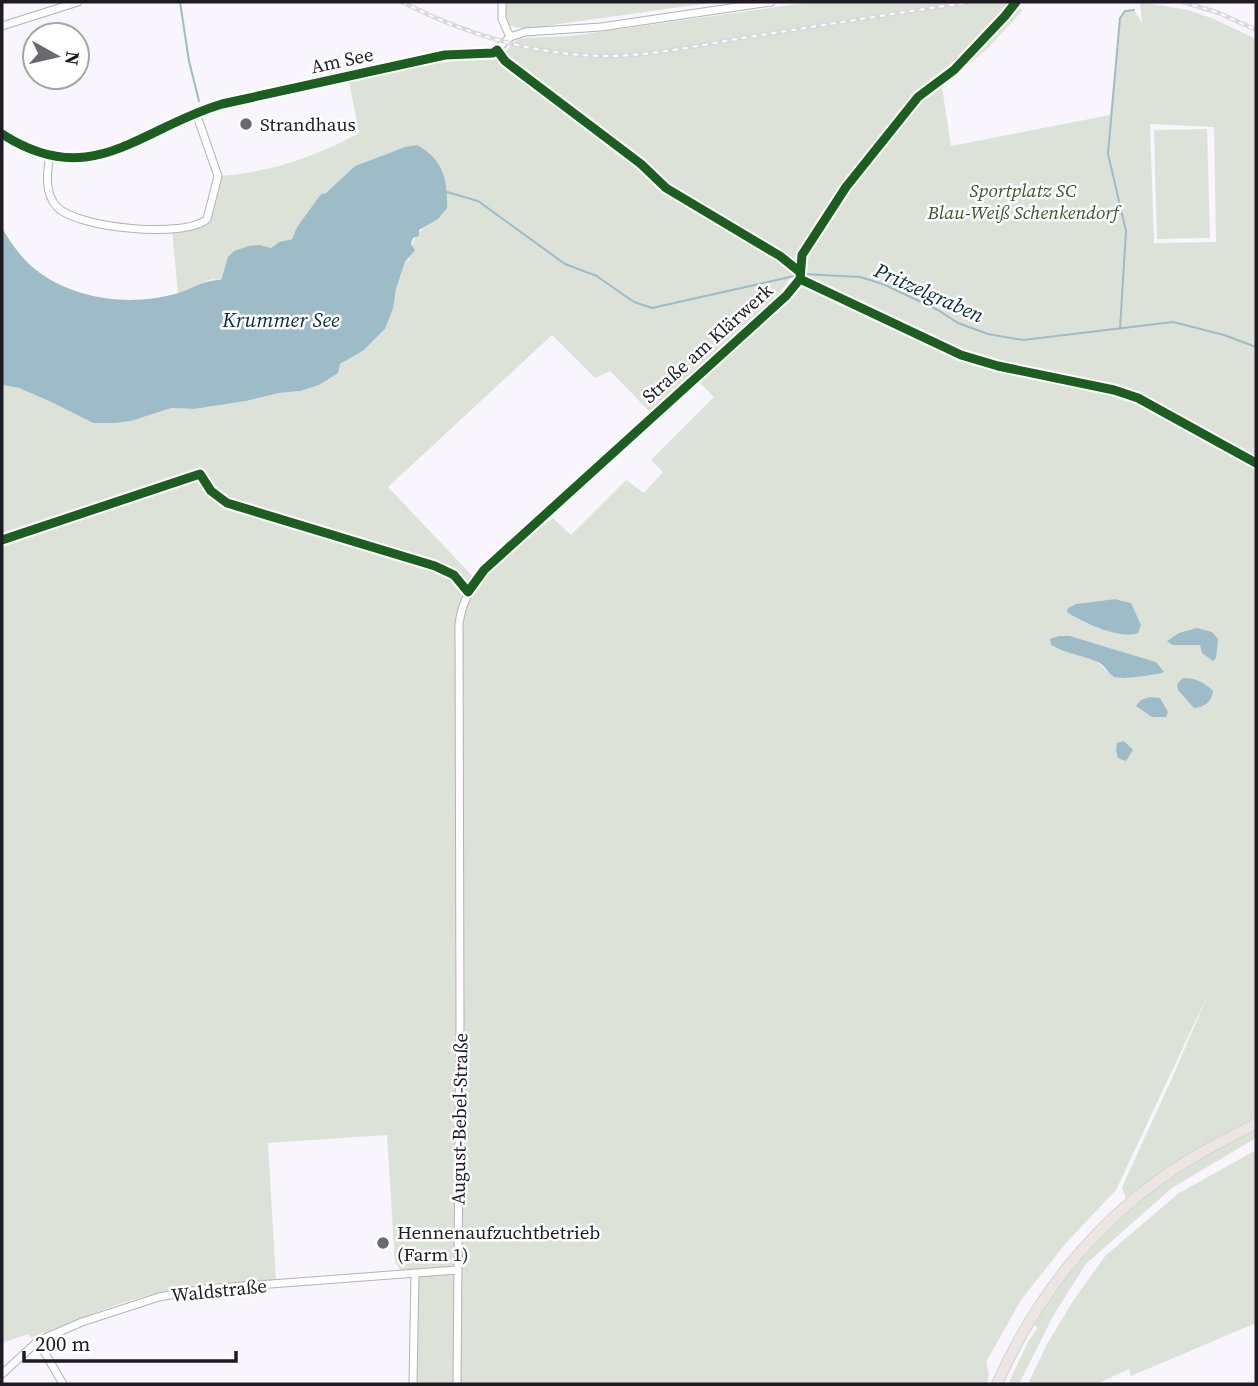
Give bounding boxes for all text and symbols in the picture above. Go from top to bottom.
north arrow [21,21,91,91]
street label: Am See [308,41,376,79]
text: N [59,50,87,67]
place label: Strandhaus [260,111,356,137]
marker: Strandhaus [238,116,254,132]
park label: Sportplatz SC Blau-Weiß Schenkendorf [926,177,1122,225]
water label: Pritzelgraben [869,255,989,330]
street label: Straße am Klärwerk [636,277,778,409]
water label: Krummer See [221,305,340,334]
street label: August-Bebel-Straße [445,1033,473,1205]
place label: Hennenaufzuchtbetrieb (Farm 1) [397,1219,600,1267]
marker: Hennenaufzuchtbetrieb (Farm 1) [375,1235,391,1251]
street label: Waldstraße [170,1272,268,1308]
scale bar [24,1320,236,1364]
text: 200 m [35,1329,90,1358]

